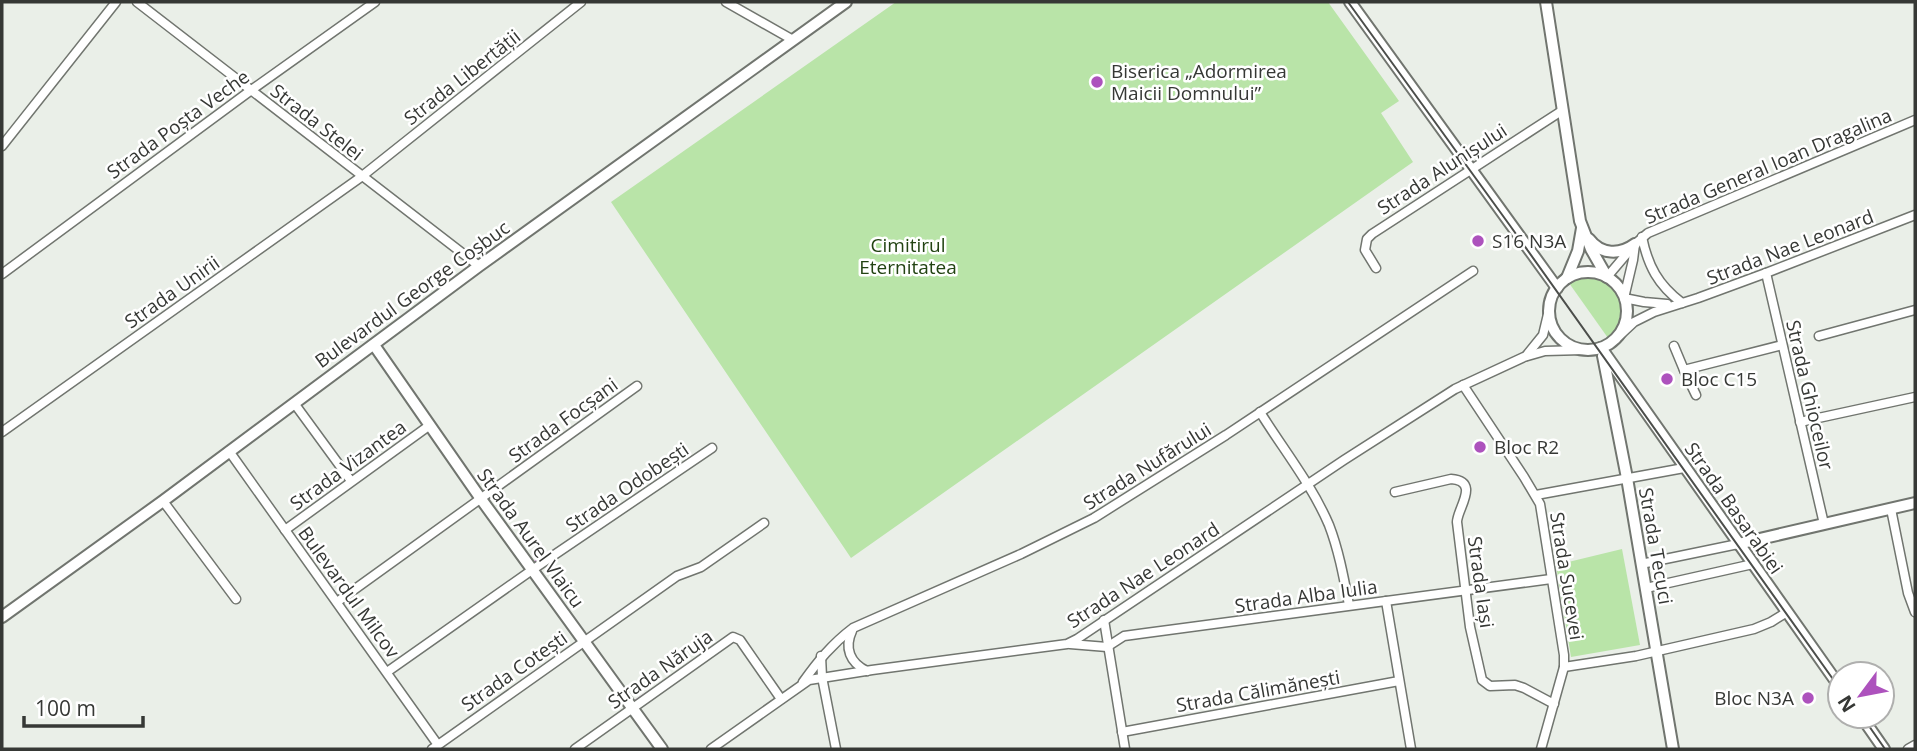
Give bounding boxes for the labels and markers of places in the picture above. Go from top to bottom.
place label: Biserica „Adormirea Maicii Domnului” [1111,58,1287,106]
marker: Biserica „Adormirea Maicii Domnului” [1089,74,1105,90]
place label: S16 N3A [1492,228,1566,254]
marker: S16 N3A [1470,233,1486,249]
place label: Bloc C15 [1681,366,1757,392]
marker: Bloc C15 [1659,371,1675,387]
place label: Bloc R2 [1494,434,1559,460]
marker: Bloc R2 [1472,439,1488,455]
place label: Bloc N3A [1714,685,1794,711]
marker: Bloc N3A [1800,690,1816,706]

